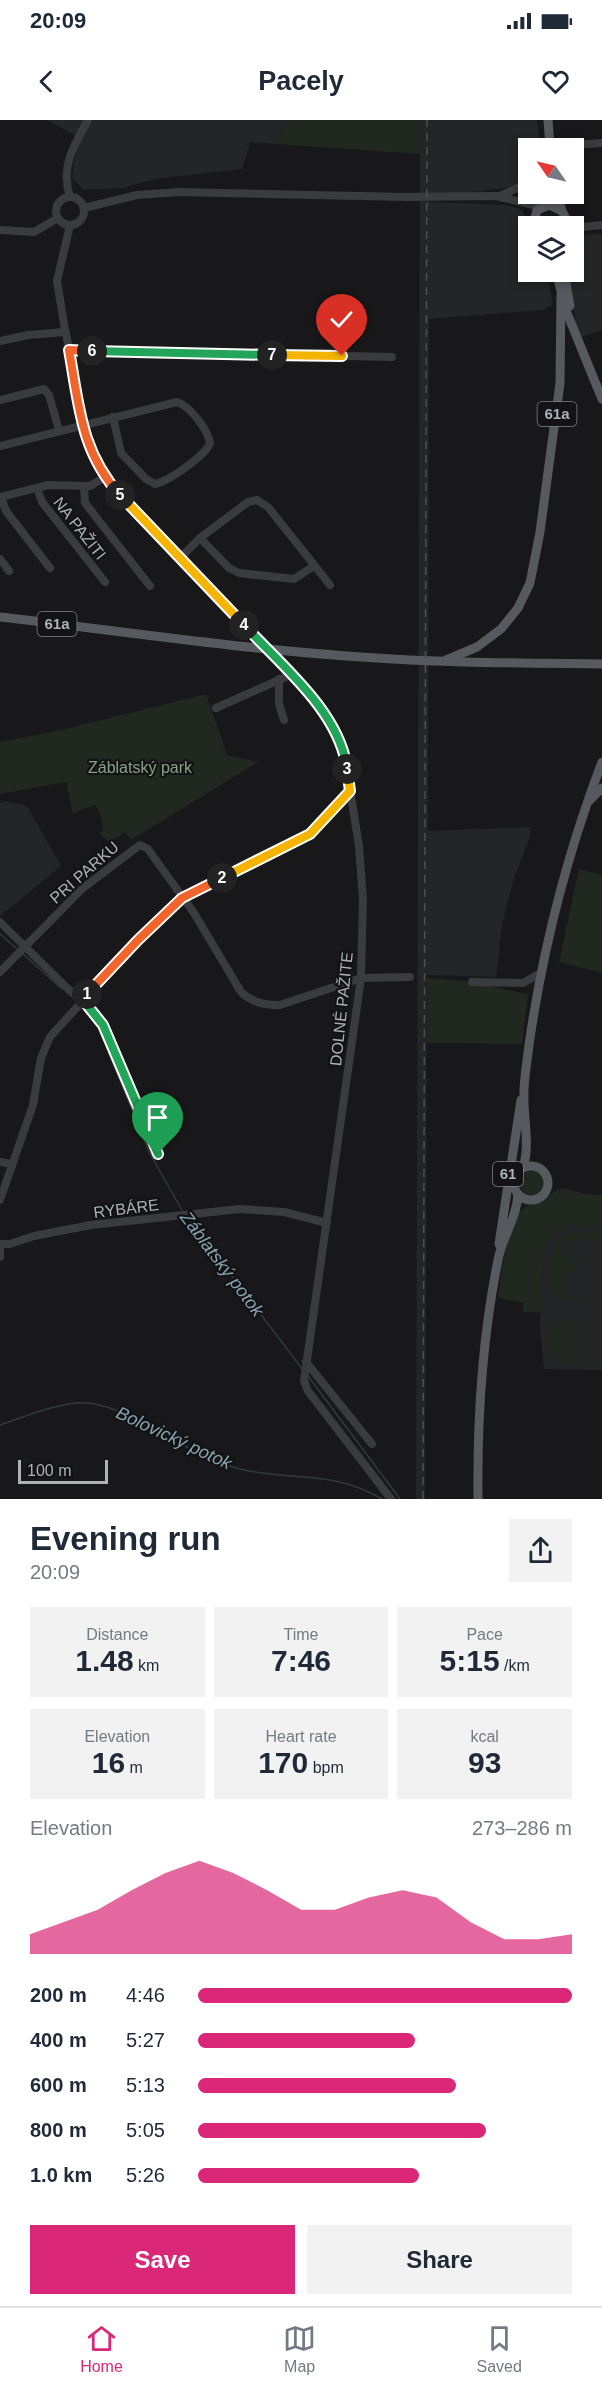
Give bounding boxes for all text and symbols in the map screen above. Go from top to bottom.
text: 20:09 [30,8,86,33]
icon: back [30,65,63,98]
icon: heart [539,65,572,98]
text: Pacely [258,66,344,96]
north arrow [518,138,584,204]
map controls [518,138,584,282]
button: layers [518,216,584,282]
pin [316,294,367,356]
icon: check [325,303,358,336]
pin: 6 [77,336,107,366]
pin: 7 [257,340,287,370]
text: 6 [88,342,96,359]
text: 7 [268,346,276,363]
road number: 61a [538,402,576,426]
pin: 5 [105,480,135,510]
text: 5 [116,486,124,503]
street label: NA PAŽITI [50,493,110,563]
pin: 4 [229,610,259,640]
road number: 61a [38,612,76,636]
text: 4 [240,616,248,633]
pin: 3 [332,754,362,784]
park label: Záblatský park [88,759,193,776]
text: 3 [343,760,351,777]
street label: PRI PARKU [47,838,122,907]
pin: 2 [207,863,237,893]
text: 2 [218,869,226,886]
street label: DOLNÉ PAŽITE [326,951,356,1067]
pin: 1 [72,979,102,1009]
text: 1 [83,985,91,1002]
pin [132,1092,183,1154]
icon: arrive [141,1101,174,1134]
road number: 61 [493,1162,523,1186]
street label: RYBÁRE [92,1195,160,1221]
water label: Záblatský potok [175,1207,269,1321]
water label: Bolovický potok [113,1403,236,1474]
scale bar [18,1457,108,1484]
text: 100 m [27,1462,71,1479]
button: share [509,1519,572,1582]
text: Evening run [30,1520,221,1557]
text: 20:09 [30,1561,80,1583]
text: Distance [86,1626,148,1643]
text: Time [284,1626,318,1643]
text: Pace [466,1626,503,1643]
text: 1.48 [75,1644,134,1677]
text: 7:46 [271,1644,331,1677]
text: 5:15 [440,1644,500,1677]
text: km [134,1657,159,1674]
text: /km [500,1657,530,1674]
text: Elevation [84,1728,150,1745]
text: Heart rate [265,1728,337,1745]
text: kcal [470,1728,499,1745]
text: 16 [92,1746,125,1779]
text: 170 [258,1746,308,1779]
text: 93 [468,1746,501,1779]
text: m [125,1759,143,1776]
text: bpm [308,1759,344,1776]
text: Elevation [30,1817,112,1839]
text: 273–286 m [472,1817,572,1839]
text: 200 m [30,1984,87,2006]
text: 4:46 [126,1984,165,2006]
text: 400 m [30,2029,87,2051]
text: 5:27 [126,2029,165,2051]
text: 600 m [30,2074,87,2096]
text: 5:13 [126,2074,165,2096]
text: 800 m [30,2119,87,2141]
text: 5:05 [126,2119,165,2141]
text: 1.0 km [30,2164,92,2186]
text: 5:26 [126,2164,165,2186]
button: Save [30,2225,295,2294]
button: Share [307,2225,572,2294]
tab: Home [80,2322,123,2376]
tab: Map [283,2322,316,2376]
tab: Saved [476,2322,522,2376]

